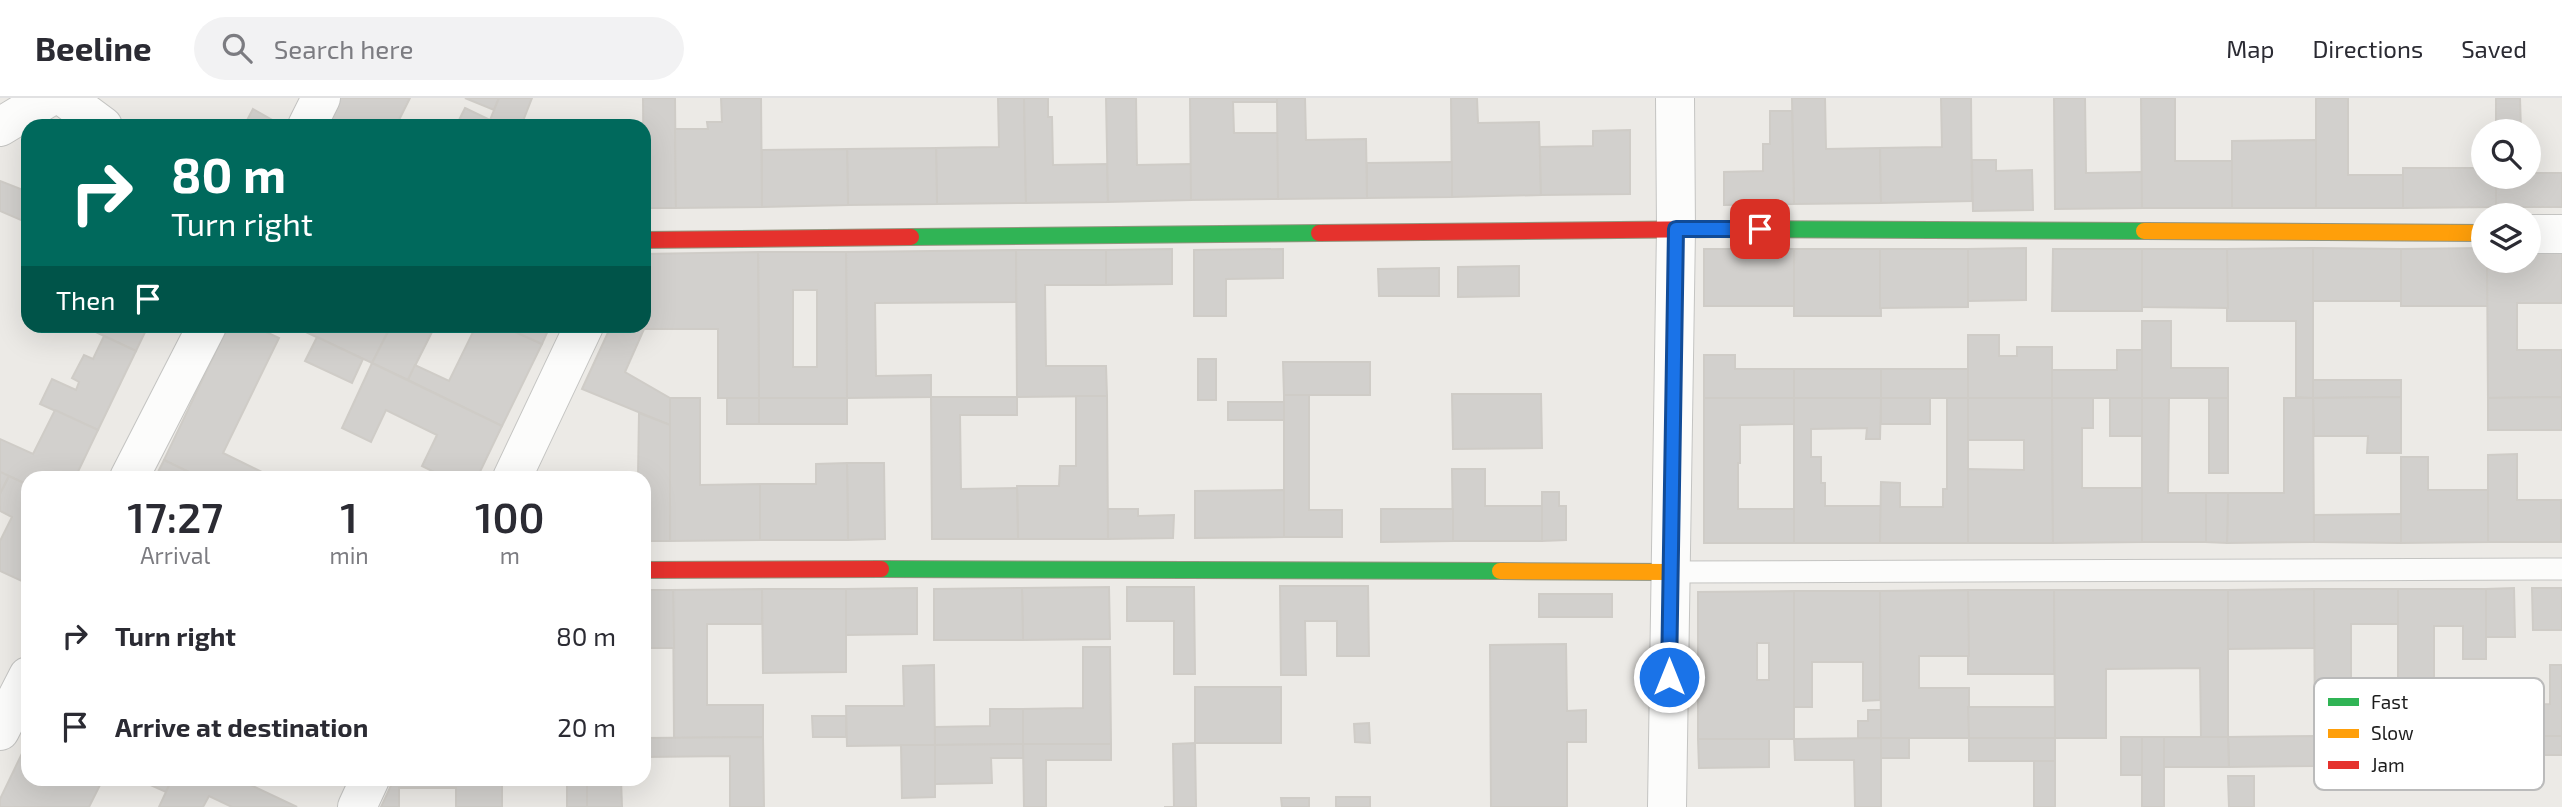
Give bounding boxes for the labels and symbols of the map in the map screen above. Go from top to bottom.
pin [1730,199,1790,259]
position arrow [1632,640,1706,714]
legend [2314,678,2544,790]
text: Fast [2371,690,2408,713]
text: Slow [2371,721,2414,744]
text: Jam [2371,753,2405,776]

